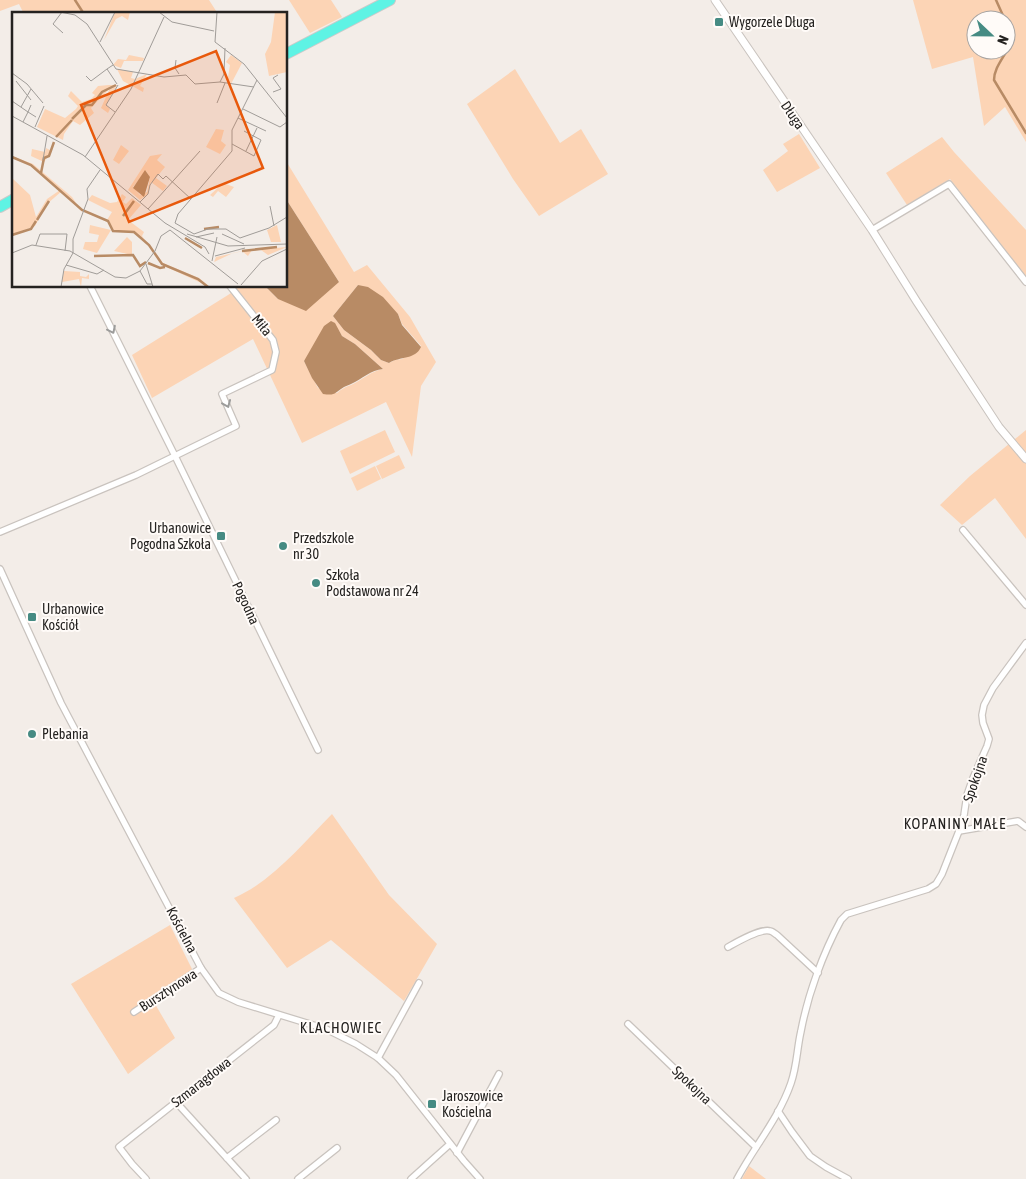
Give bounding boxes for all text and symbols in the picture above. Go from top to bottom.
north arrow [966,10,1016,60]
inset map [12,12,288,288]
place label: Wygorzele Długa [729,14,815,30]
marker: Wygorzele Długa [713,16,725,28]
text: N [994,33,1012,47]
street label: Długa [778,98,808,132]
street label: Miła [249,311,275,339]
one-way arrow [106,325,116,334]
one-way arrow [220,399,231,408]
place label: Urbanowice Pogodna Szkoła [130,520,211,552]
marker: Urbanowice Pogodna Szkoła [215,530,227,542]
place label: Przedszkole nr 30 [293,530,354,562]
marker: Przedszkole nr 30 [277,540,289,552]
place label: Szkoła Podstawowa nr 24 [326,567,419,599]
marker: Szkoła Podstawowa nr 24 [310,577,322,589]
street label: Pogodna [229,579,263,627]
place label: Urbanowice Kościół [42,601,104,633]
marker: Urbanowice Kościół [26,611,38,623]
place label: Plebania [42,726,88,742]
marker: Plebania [26,728,38,740]
street label: Spokojna [960,754,990,804]
district label: KOPANINY MAŁE [904,815,1006,832]
street label: Kościelna [163,904,201,956]
street label: Bursztynowa [136,966,200,1014]
district label: KLACHOWIEC [300,1019,382,1036]
street label: Szmaragdowa [168,1054,234,1110]
street label: Spokojna [669,1063,715,1107]
place label: Jaroszowice Kościelna [442,1088,503,1120]
marker: Jaroszowice Kościelna [426,1098,438,1110]

